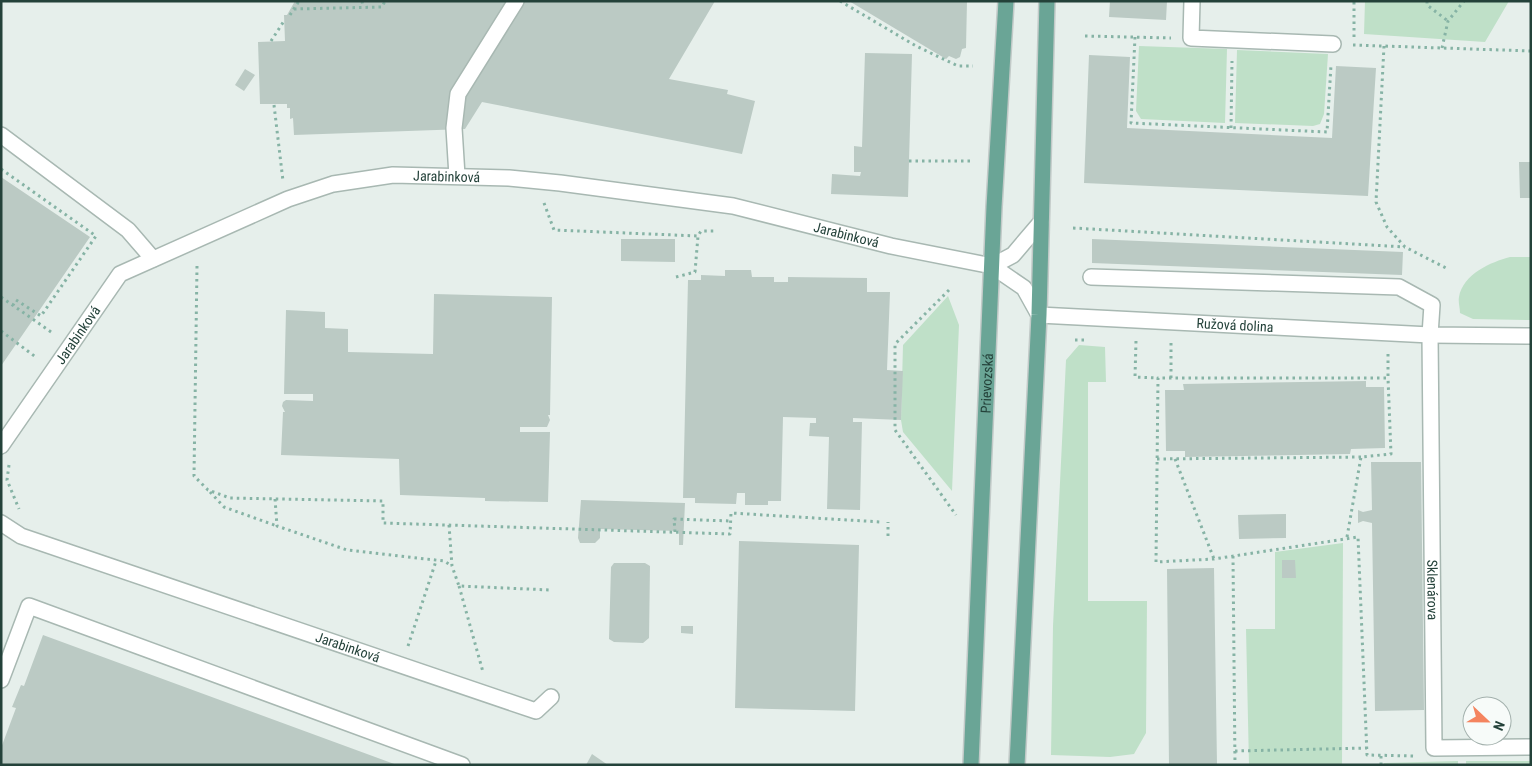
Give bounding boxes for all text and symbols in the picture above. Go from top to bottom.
street label: Jarabinková [413,168,480,185]
street label: Jarabinková [812,219,881,251]
street label: Jarabinková [52,303,103,367]
street label: Ružová dolina [1196,315,1274,335]
street label: Prievozská [978,353,996,414]
street label: Sklenárova [1424,560,1441,620]
street label: Jarabinková [314,629,382,665]
north arrow [1462,696,1512,746]
text: N [1490,719,1508,733]

